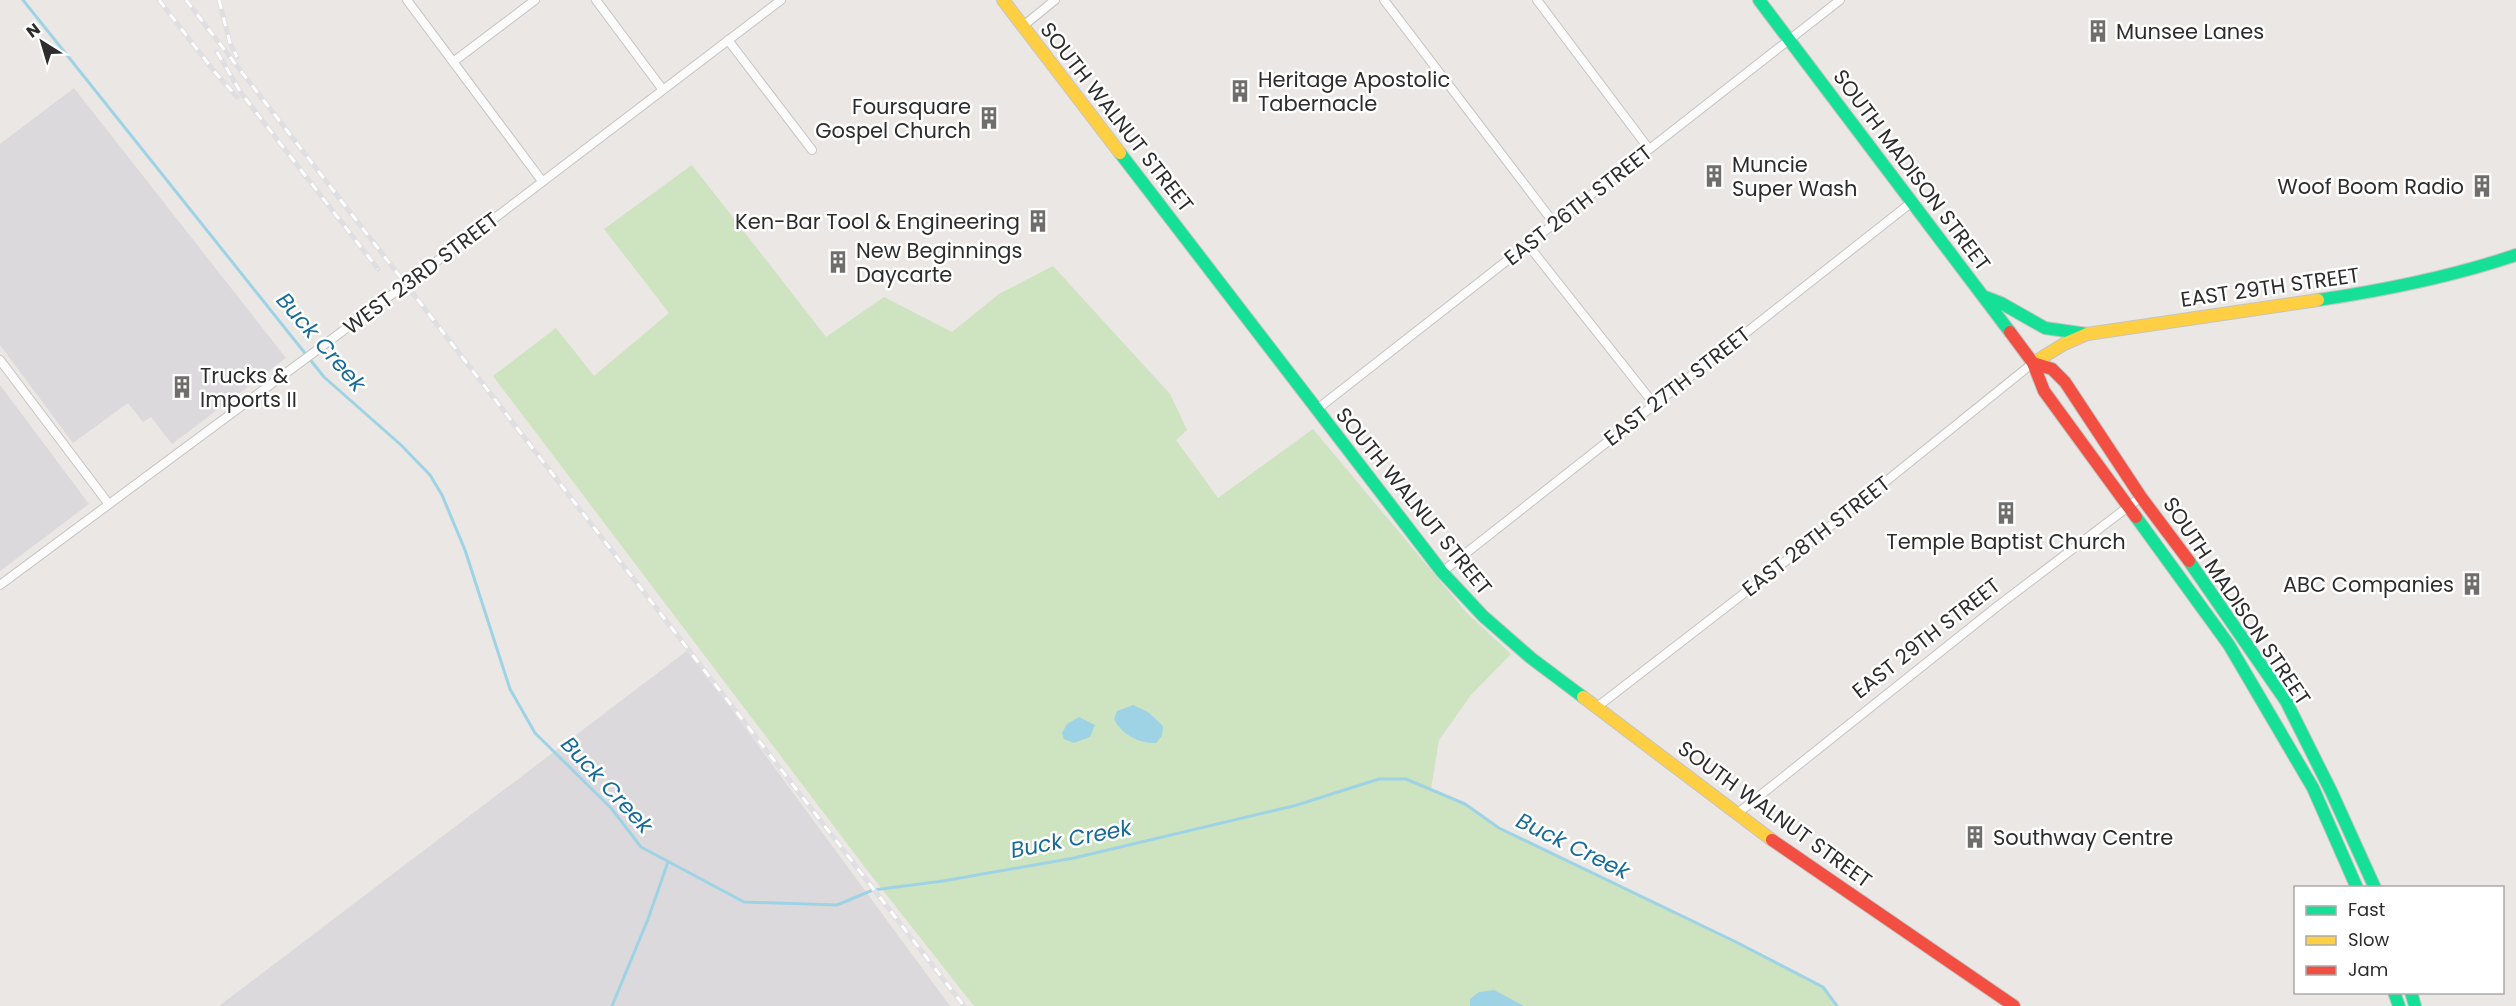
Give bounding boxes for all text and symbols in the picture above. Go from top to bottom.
north arrow [12,12,72,72]
street label: SOUTH WALNUT STREET [1034,16,1200,218]
place label: Munsee Lanes [2116,17,2264,46]
text: N [22,18,45,43]
building icon: Munsee Lanes [2085,18,2111,44]
street label: SOUTH MADISON STREET [1827,63,1997,277]
place label: Heritage Apostolic Tabernacle [1258,65,1450,118]
building icon: Heritage Apostolic Tabernacle [1227,78,1253,104]
place label: Foursquare Gospel Church [815,92,971,145]
building icon: Foursquare Gospel Church [976,105,1002,131]
street label: EAST 26TH STREET [1498,138,1658,272]
place label: Muncie Super Wash [1732,150,1858,203]
building icon: Muncie Super Wash [1701,163,1727,189]
place label: Woof Boom Radio [2277,172,2464,201]
building icon: Woof Boom Radio [2469,173,2495,199]
street label: WEST 23RD STREET [337,205,505,341]
place label: Ken-Bar Tool & Engineering [735,207,1020,236]
building icon: Ken-Bar Tool & Engineering [1025,208,1051,234]
place label: New Beginnings Daycarte [856,236,1023,289]
building icon: New Beginnings Daycarte [825,249,851,275]
street label: EAST 29TH STREET [2179,260,2361,314]
water label: Buck Creek [269,286,374,400]
street label: EAST 27TH STREET [1598,320,1756,452]
place label: Trucks & Imports II [200,361,297,414]
building icon: Trucks & Imports II [169,374,195,400]
street label: SOUTH WALNUT STREET [1329,401,1499,601]
street label: EAST 28TH STREET [1736,469,1896,603]
street label: SOUTH MADISON STREET [2156,491,2318,711]
building icon: Temple Baptist Church [1993,500,2019,526]
place label: Temple Baptist Church [1886,527,2126,556]
place label: ABC Companies [2283,570,2454,599]
street label: EAST 29TH STREET [1846,571,2006,705]
building icon: ABC Companies [2459,571,2485,597]
water label: Buck Creek [554,730,661,842]
street label: SOUTH WALNUT STREET [1672,734,1878,894]
water label: Buck Creek [1511,805,1636,888]
water label: Buck Creek [1008,812,1136,866]
place label: Southway Centre [1993,823,2173,852]
building icon: Southway Centre [1962,824,1988,850]
legend [2294,886,2504,994]
text: Fast [2348,897,2385,922]
text: Slow [2348,927,2390,952]
text: Jam [2348,957,2388,982]

